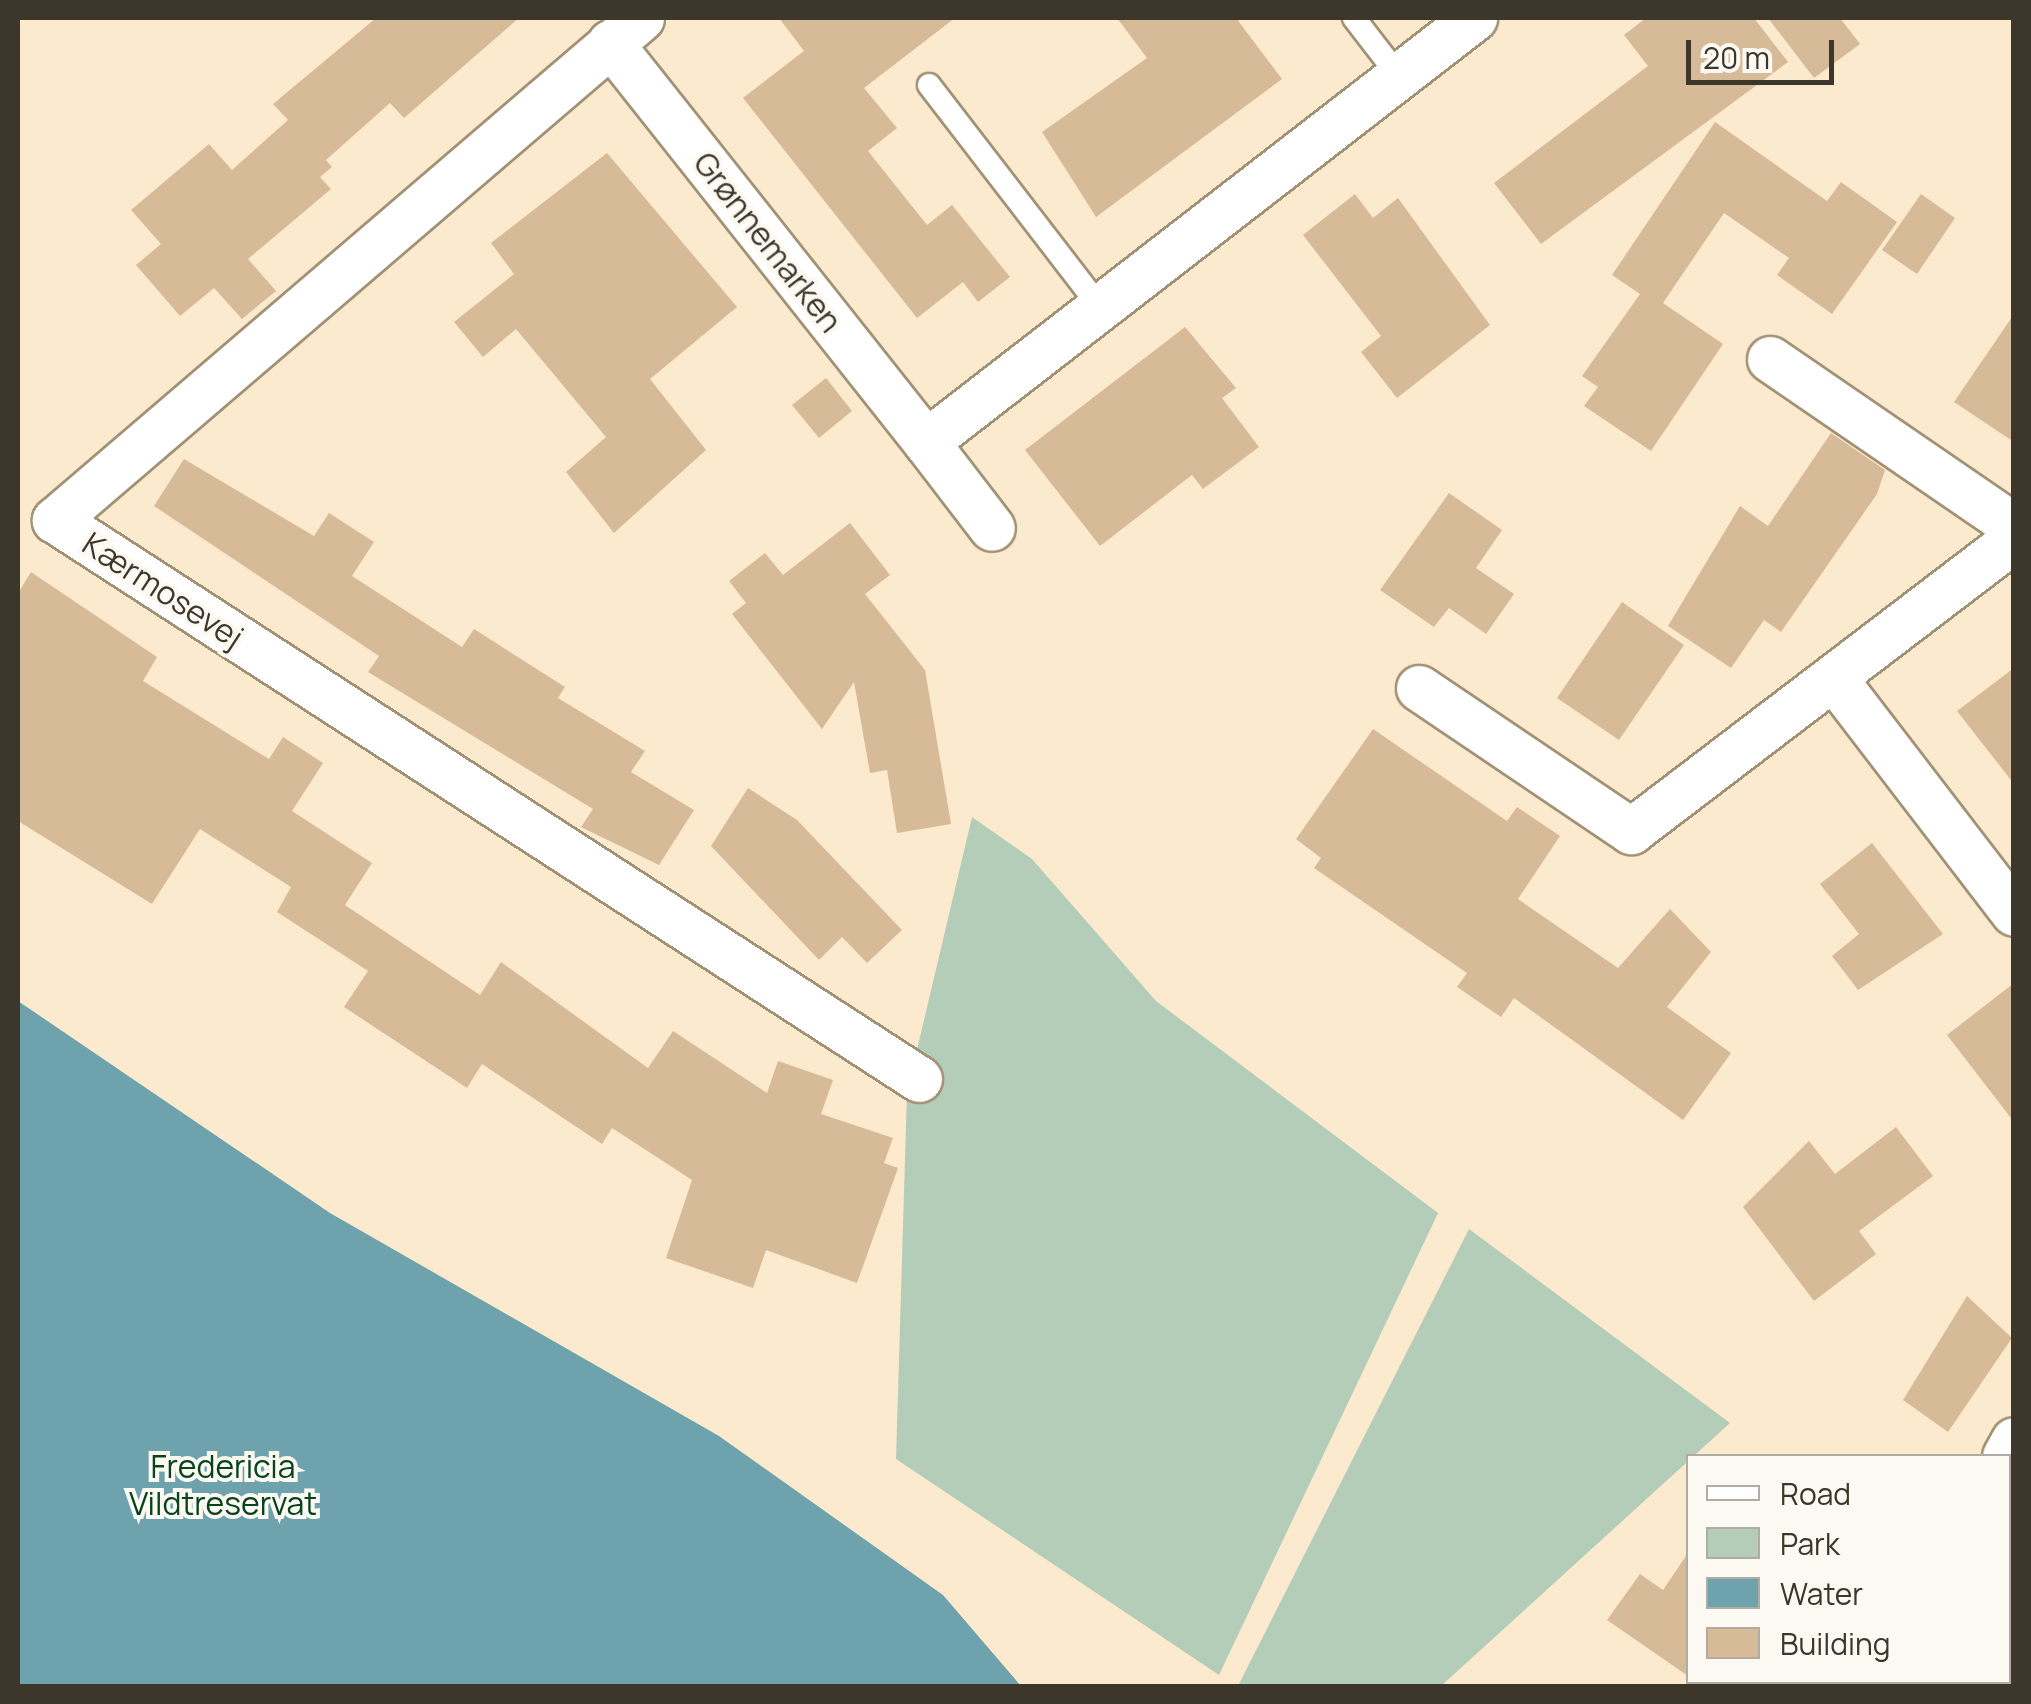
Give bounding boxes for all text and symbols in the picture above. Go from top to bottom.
scale bar [1691,20,1838,82]
text: 20 m [1703,37,1770,78]
street label: Grønnemarken [686,144,850,340]
street label: Kærmosevej [76,524,250,656]
park label: Fredericia Vildtreservat [129,1448,317,1523]
legend [1686,1454,2011,1684]
text: Road [1780,1473,1851,1514]
text: Park [1780,1523,1840,1564]
text: Water [1780,1573,1863,1614]
text: Building [1780,1623,1891,1664]

